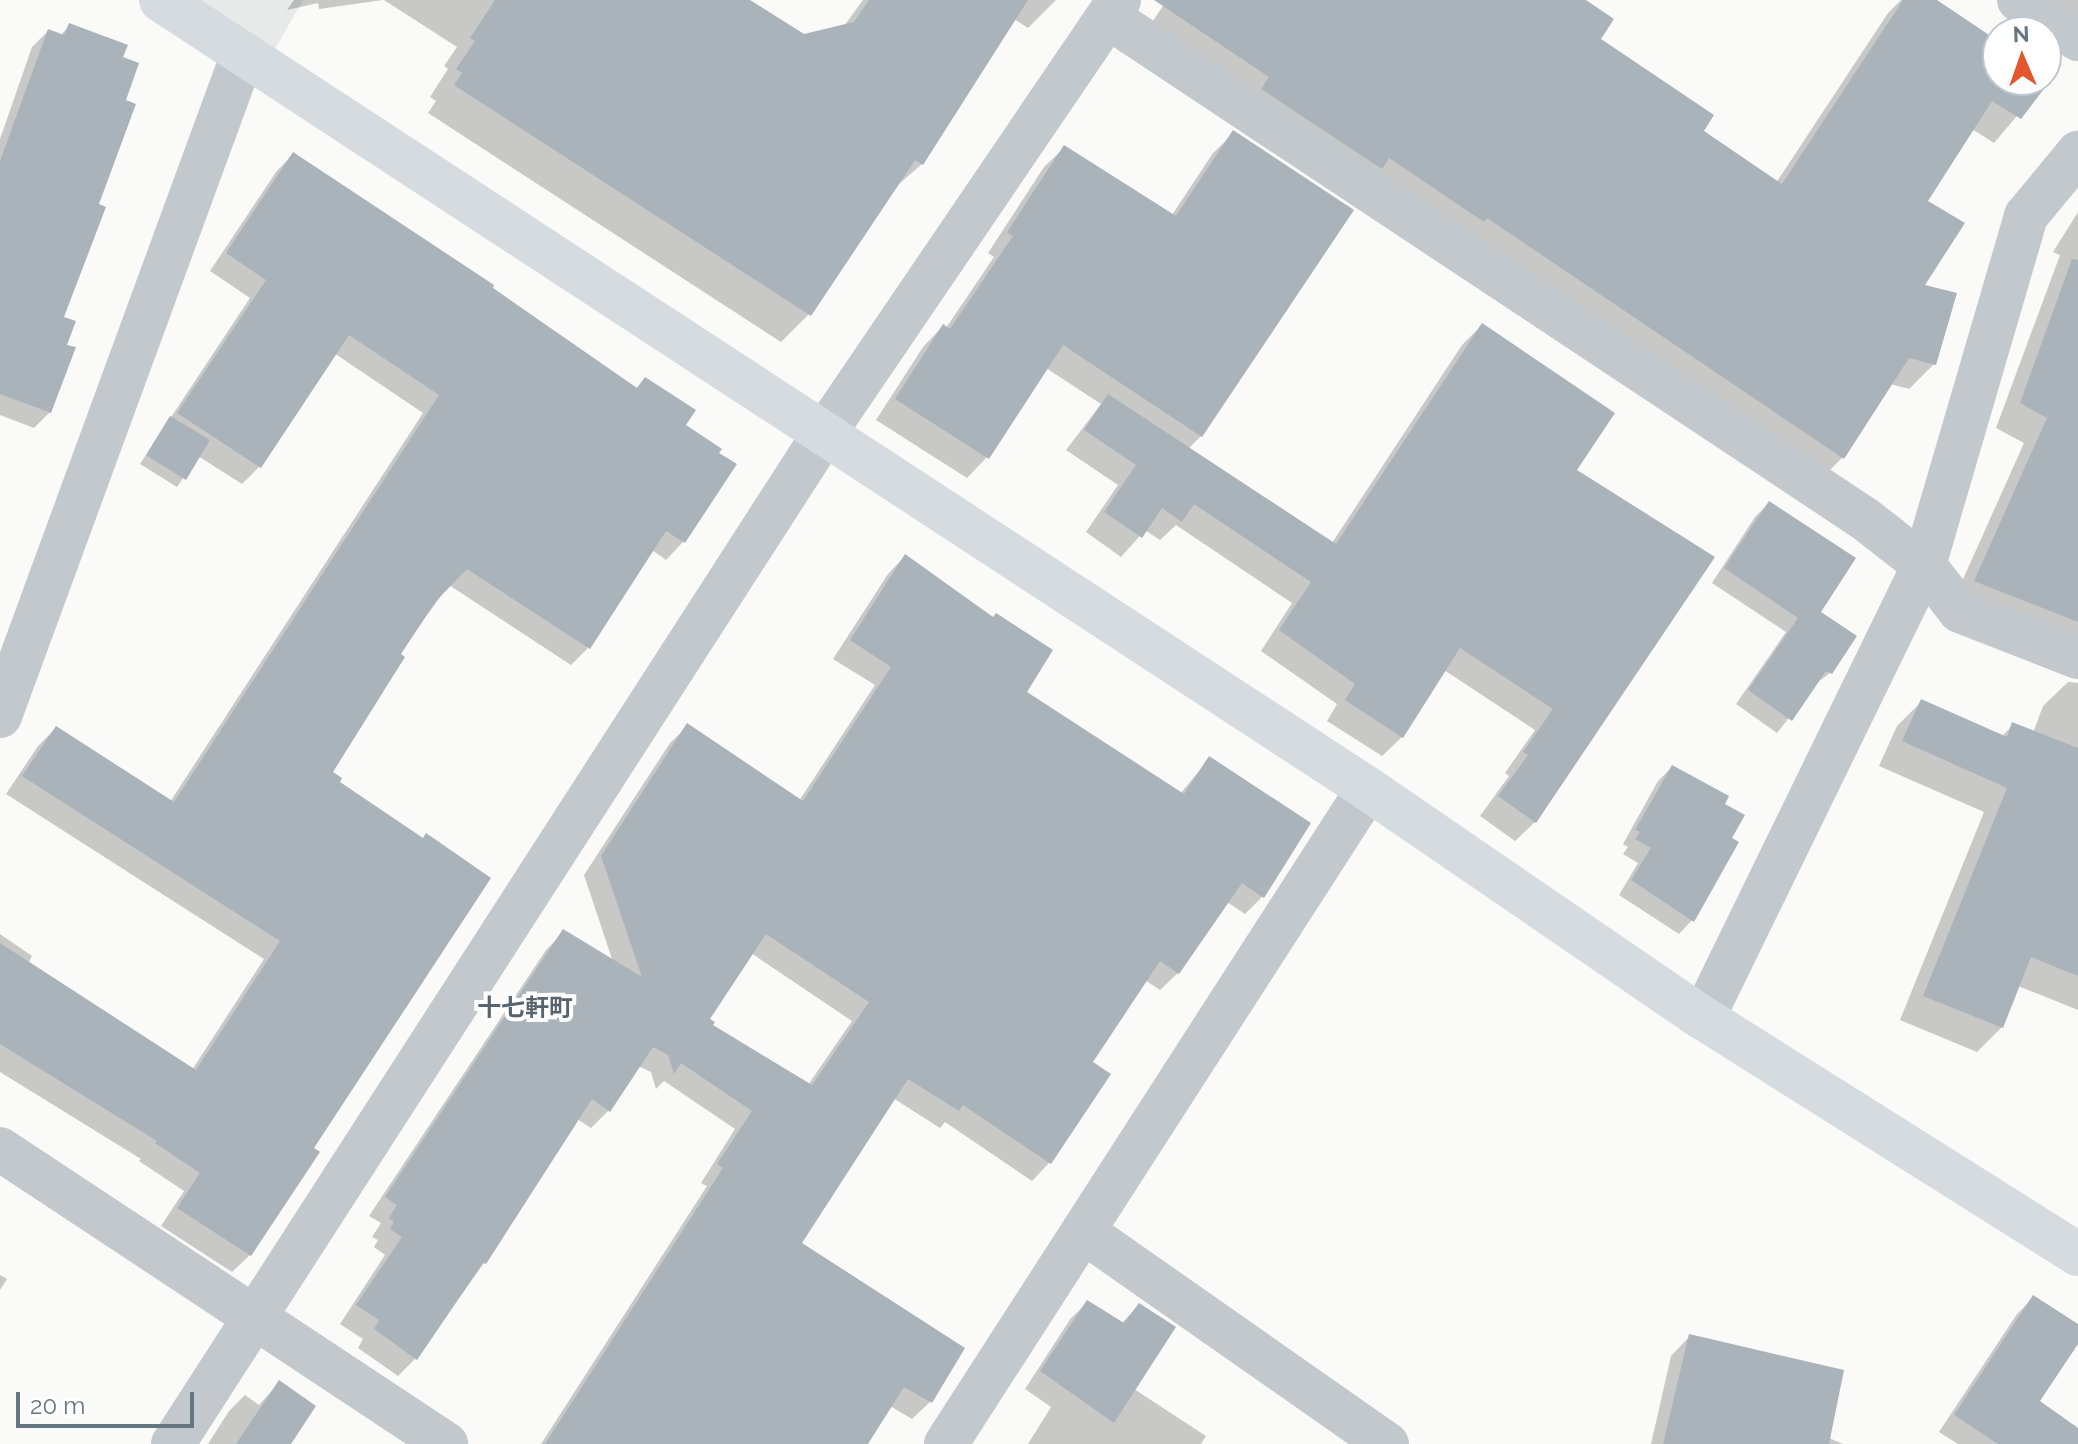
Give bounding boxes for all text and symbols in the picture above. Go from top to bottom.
north arrow [1982,16,2062,96]
text: N [2012,21,2030,47]
district label: 十七軒町 [477,994,573,1022]
scale bar [20,1376,198,1426]
text: 20 m [30,1391,85,1420]

